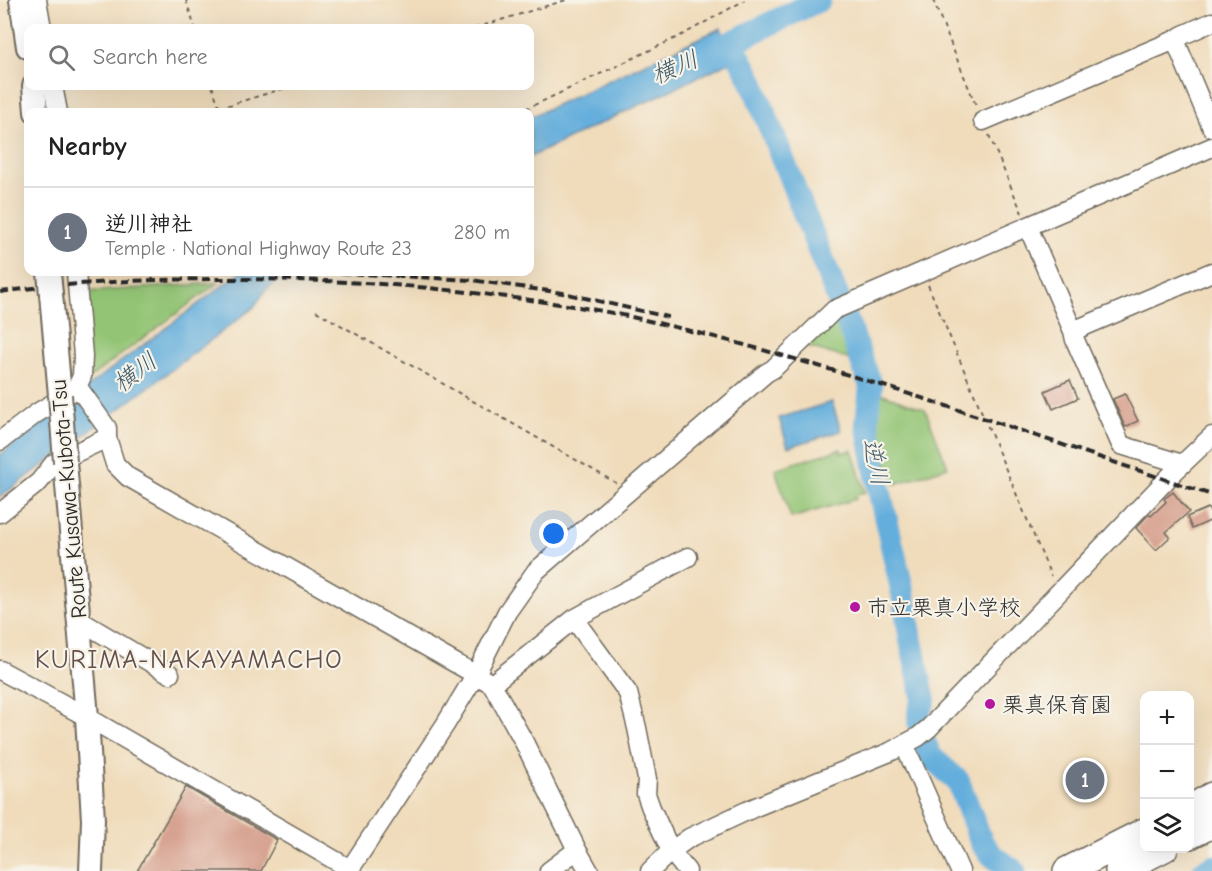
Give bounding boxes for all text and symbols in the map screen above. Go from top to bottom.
search box [24,24,534,90]
icon: search [45,41,78,74]
text: Search here [93,44,208,70]
water label: 横川 [647,45,703,89]
text: Nearby [48,132,127,162]
text: 逆川神社 [105,211,193,237]
text: 1 [64,221,71,244]
text: 280 m [454,221,510,244]
text: Temple · National Highway Route 23 [105,237,412,260]
water label: 横川 [107,346,163,398]
street label: Route Kusawa-Kubota-Tsu [46,378,92,620]
water label: 逆川 [857,436,895,488]
your location [539,519,568,548]
place label: 市立栗真小学校 [867,595,1021,621]
marker: 市立栗真小学校 [848,600,862,614]
district label: KURIMA-NAKAYAMACHO [35,645,343,675]
map controls [1140,691,1194,853]
button: + [1140,691,1194,745]
place label: 栗真保育園 [1002,692,1112,718]
marker: 栗真保育園 [983,697,997,711]
button: − [1140,745,1194,799]
pin: 1 [1066,758,1104,802]
button: layers [1140,799,1194,853]

